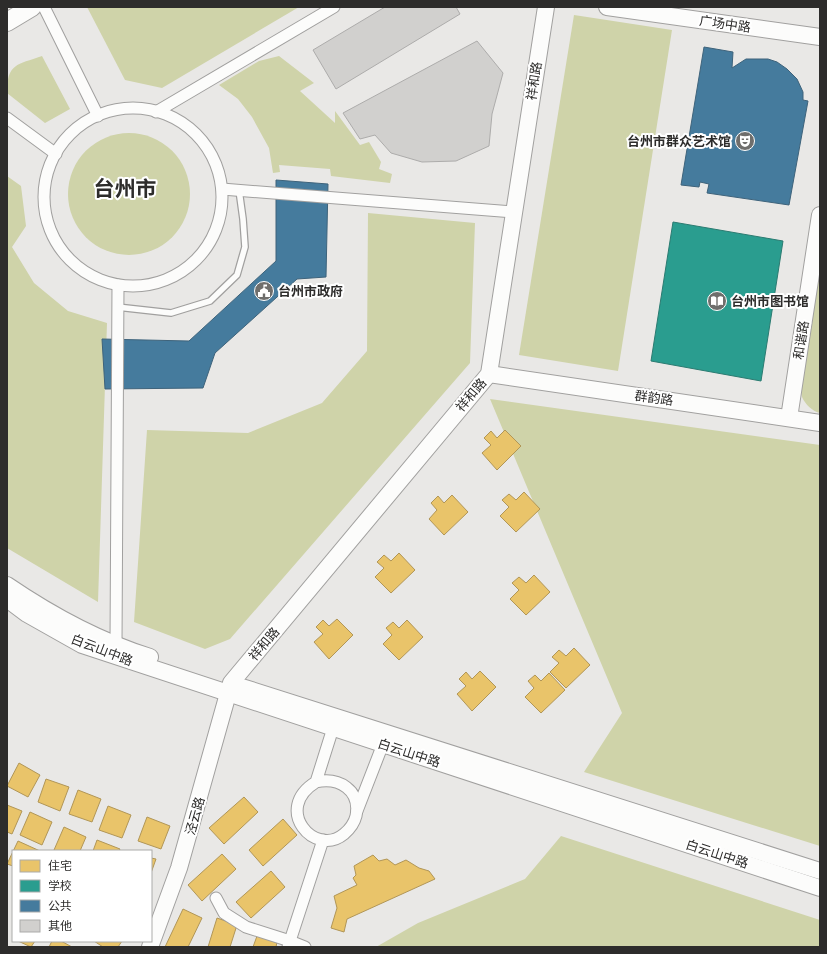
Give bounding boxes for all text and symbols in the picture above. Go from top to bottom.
street label: 广场中路 [698,13,752,35]
street label: 祥和路 [524,61,544,101]
theatre icon: 台州市群众艺术馆 [734,130,756,152]
place label: 台州市群众艺术馆 [627,134,731,149]
district label: 台州市 [94,177,157,201]
public building icon: 台州市政府 [253,280,275,302]
place label: 台州市政府 [278,284,343,299]
library icon: 台州市图书馆 [706,290,728,312]
place label: 台州市图书馆 [731,294,809,309]
street label: 和谐路 [791,320,811,360]
street label: 祥和路 [453,375,489,415]
street label: 群韵路 [634,388,674,408]
street label: 祥和路 [246,624,282,664]
street label: 白云山中路 [69,631,135,669]
street label: 白云山中路 [376,736,442,770]
street label: 泾云路 [182,795,208,837]
street label: 白云山中路 [684,837,750,871]
legend [12,850,152,942]
text: 住宅 [48,859,72,873]
text: 学校 [48,879,72,893]
text: 公共 [48,899,72,913]
text: 其他 [48,919,72,933]

